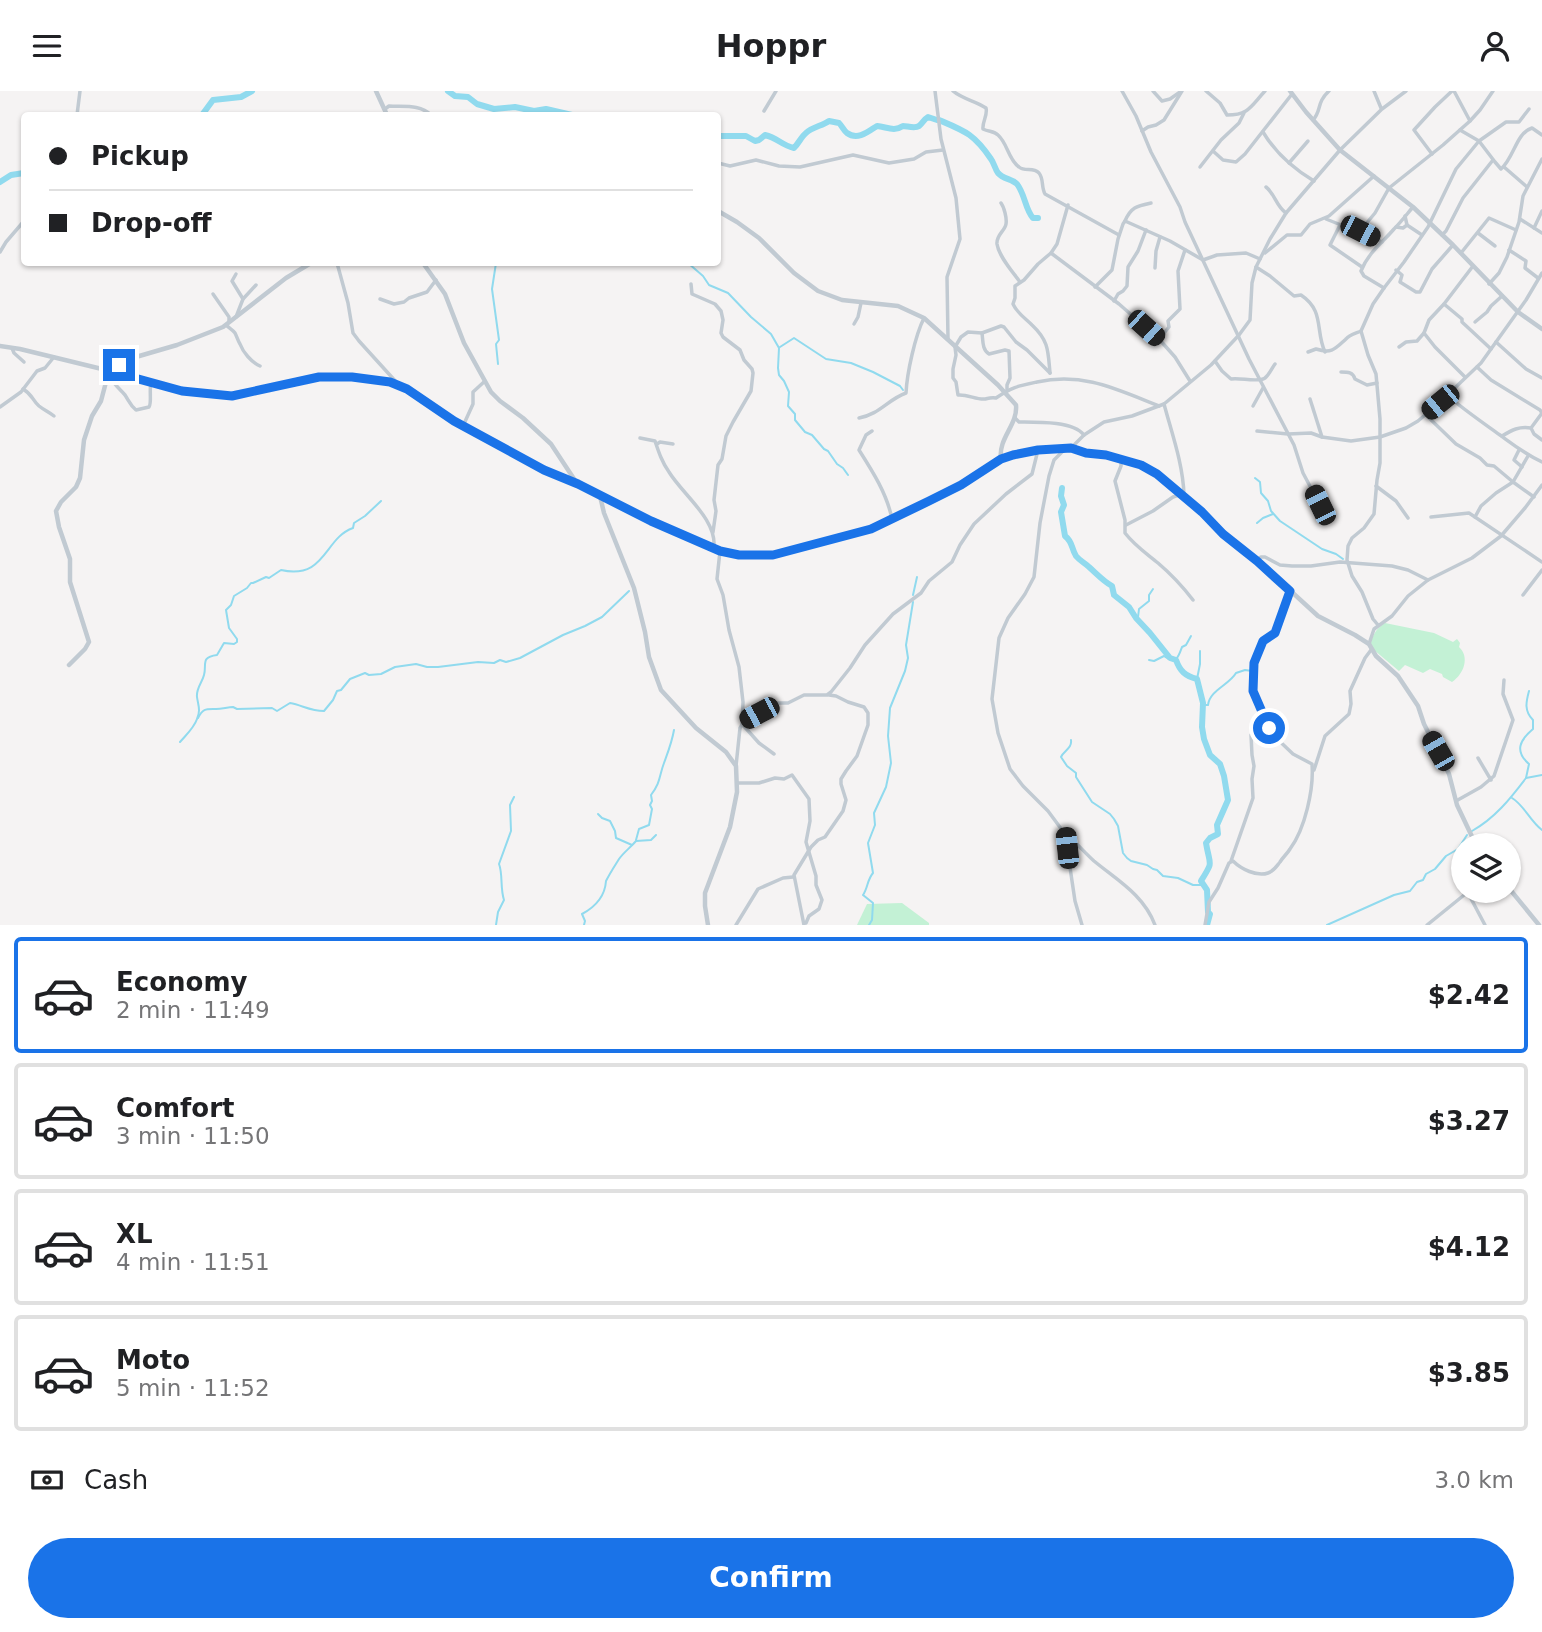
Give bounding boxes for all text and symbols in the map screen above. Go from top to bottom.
icon: menu [28,27,66,65]
text: Hoppr [716,27,826,65]
icon: person [1476,27,1514,65]
text: Pickup [91,141,189,171]
text: Drop-off [91,208,212,238]
car [1337,212,1384,250]
car [1124,306,1169,350]
route end [103,349,135,381]
car [1418,381,1463,423]
car [1302,482,1339,528]
car [736,694,783,732]
route start [1253,712,1285,744]
car [1419,728,1458,774]
car [1055,826,1080,870]
map controls [1451,833,1521,903]
button: layers [1451,833,1521,903]
icon: car [32,964,95,1027]
text: Economy [116,967,247,997]
text: $2.42 [1428,980,1510,1010]
text: 2 min · 11:49 [116,997,270,1023]
icon: car [32,1090,95,1153]
text: Comfort [116,1093,234,1123]
text: $3.27 [1428,1106,1510,1136]
text: 3 min · 11:50 [116,1123,270,1149]
icon: car [32,1216,95,1279]
text: XL [116,1219,153,1249]
text: $4.12 [1428,1232,1510,1262]
text: 4 min · 11:51 [116,1249,270,1275]
icon: car [32,1342,95,1405]
text: Moto [116,1345,190,1375]
text: $3.85 [1428,1358,1510,1388]
text: 5 min · 11:52 [116,1375,270,1401]
icon: cash [28,1461,66,1499]
text: Cash [84,1465,148,1495]
text: 3.0 km [1434,1467,1514,1493]
button: Confirm [28,1538,1514,1618]

